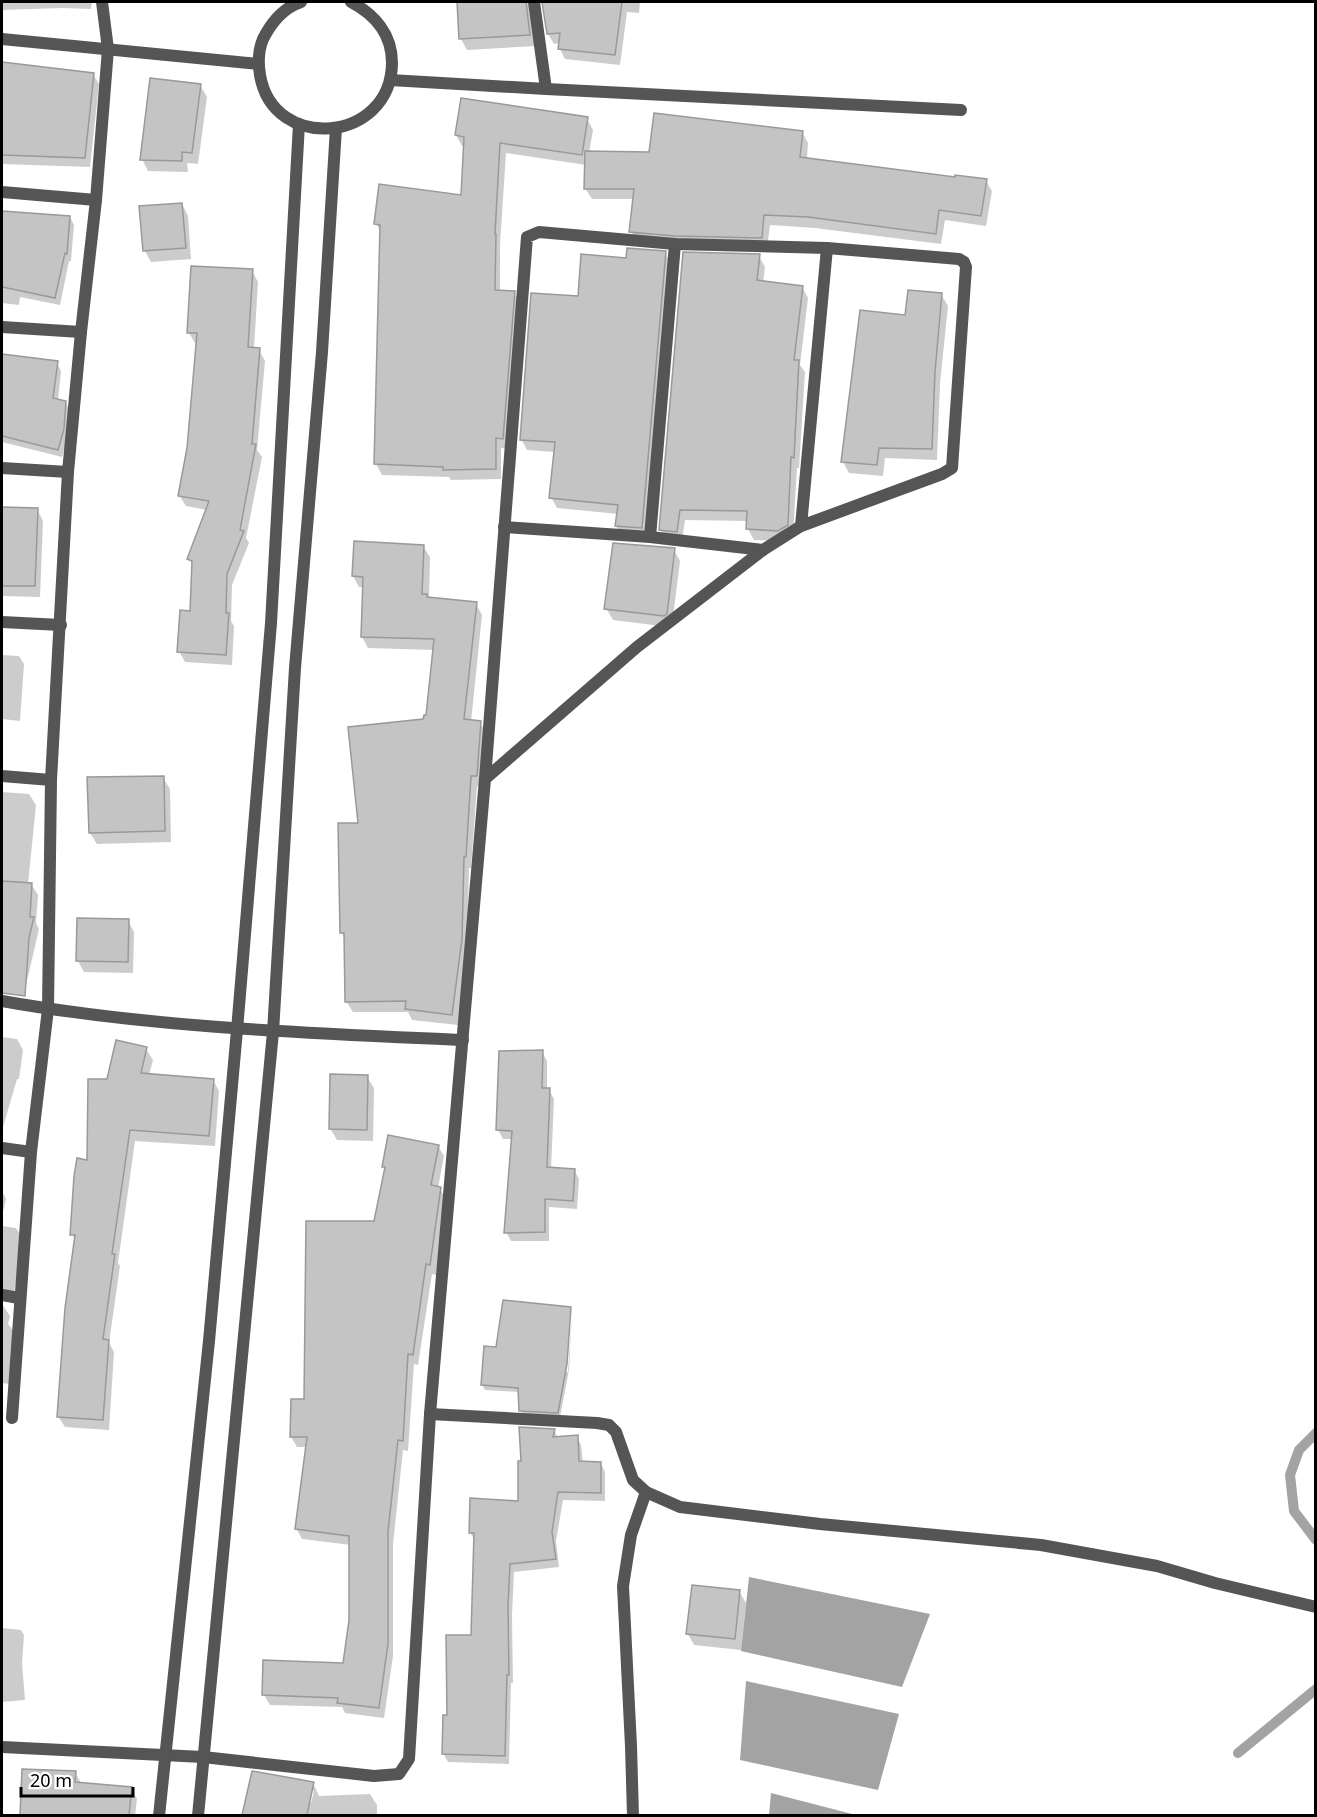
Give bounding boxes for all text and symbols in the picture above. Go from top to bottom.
scale bar [21,1760,134,1798]
text: 20 m [30,1768,72,1792]

